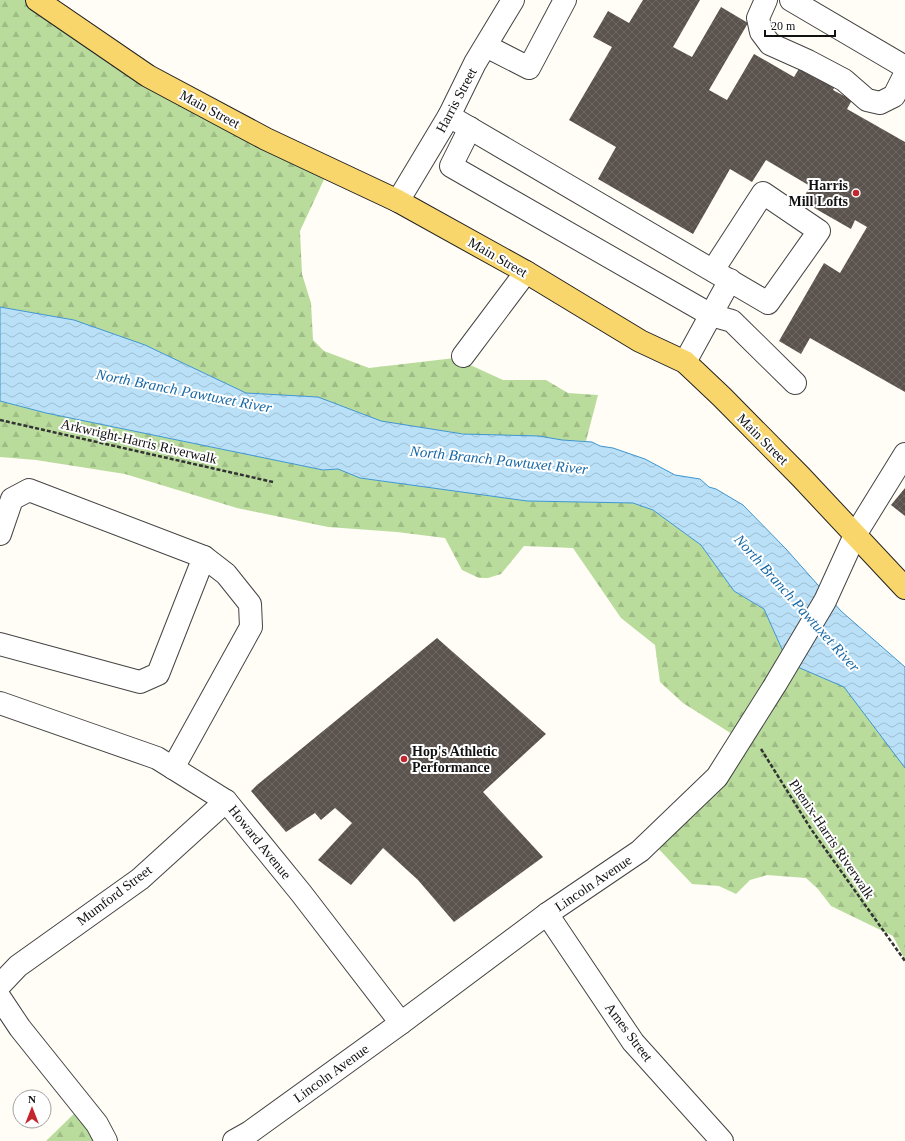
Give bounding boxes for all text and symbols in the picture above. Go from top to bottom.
scale bar [765,12,835,38]
text: 20 m [771,19,796,33]
street label: Harris Street [433,65,480,135]
street label: Main Street [177,87,242,132]
place label: Harris Mill Lofts [789,178,849,209]
marker: Harris Mill Lofts [851,188,861,198]
street label: Main Street [466,235,530,280]
water label: North Branch Pawtuxet River [94,366,273,416]
street label: Main Street [734,411,791,468]
street label: Arkwright-Harris Riverwalk [59,416,218,467]
water label: North Branch Pawtuxet River [408,443,589,477]
water label: North Branch Pawtuxet River [731,530,863,675]
place label: Hop's Athletic Performance [412,744,497,775]
marker: Hop's Athletic Performance [399,754,409,764]
street label: Phenix-Harris Riverwalk [786,777,877,902]
street label: Howard Avenue [225,802,294,882]
street label: Lincoln Avenue [552,852,634,914]
street label: Mumford Street [74,862,155,928]
street label: Ames Street [602,1000,655,1064]
street label: Lincoln Avenue [291,1041,372,1106]
north arrow [12,1089,52,1129]
text: N [28,1093,36,1105]

